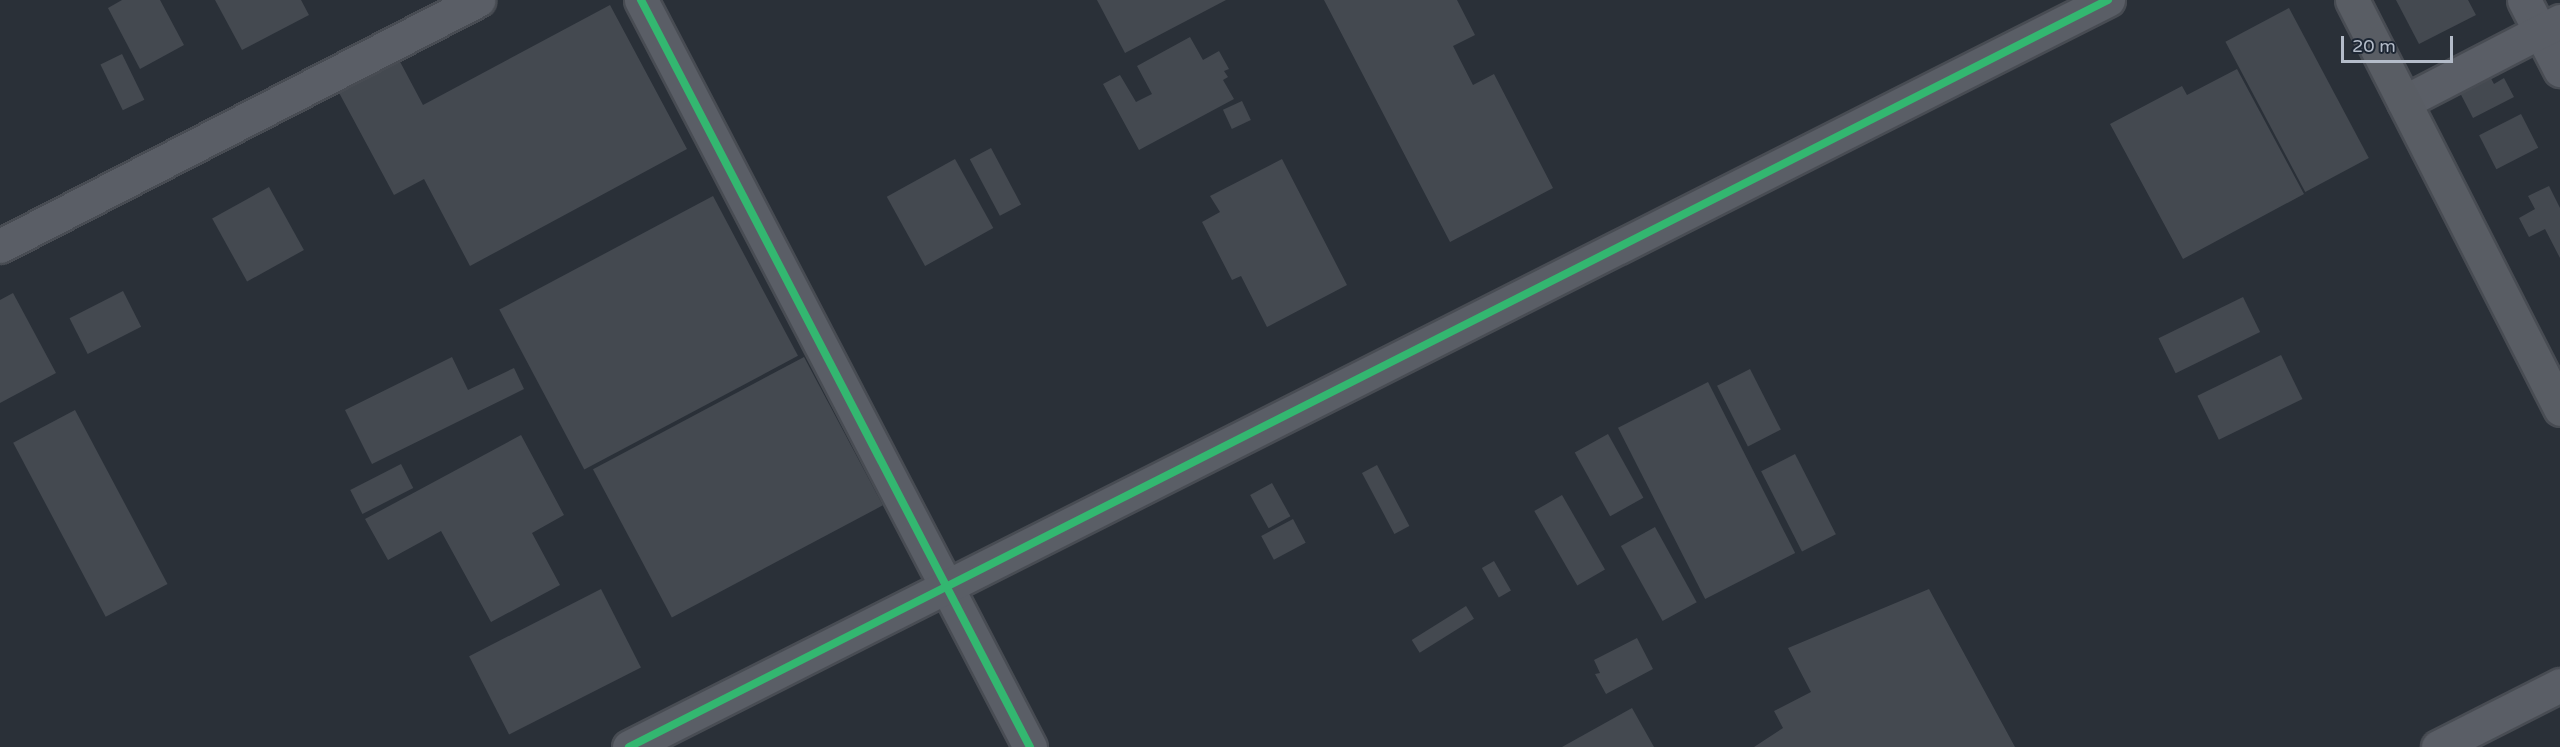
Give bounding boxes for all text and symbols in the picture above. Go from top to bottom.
scale bar [2344,24,2456,62]
text: 20 m [2352,35,2396,57]

